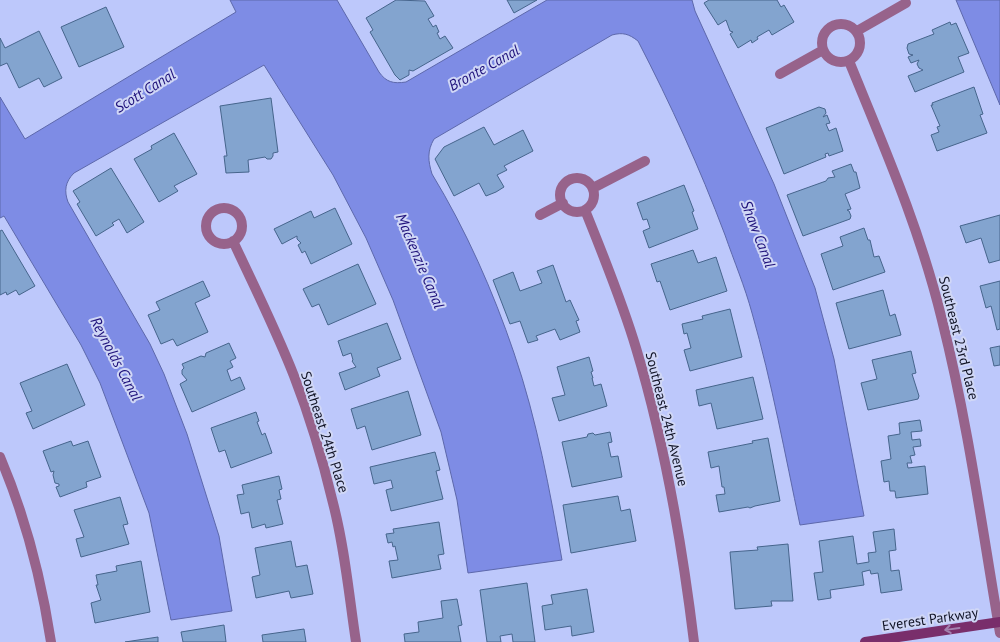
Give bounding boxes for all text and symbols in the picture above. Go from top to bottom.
water label: Bronte Canal [445,40,523,95]
water label: Scott Canal [111,64,179,117]
water label: Shaw Canal [737,197,780,270]
water label: Mackenzie Canal [392,210,449,311]
street label: Southeast 23rd Place [935,274,983,402]
water label: Reynolds Canal [86,314,147,404]
street label: Southeast 24th Avenue [642,350,692,488]
street label: Southeast 24th Place [297,369,353,495]
street label: Everest Parkway [881,603,980,635]
one-way arrow [944,625,960,635]

